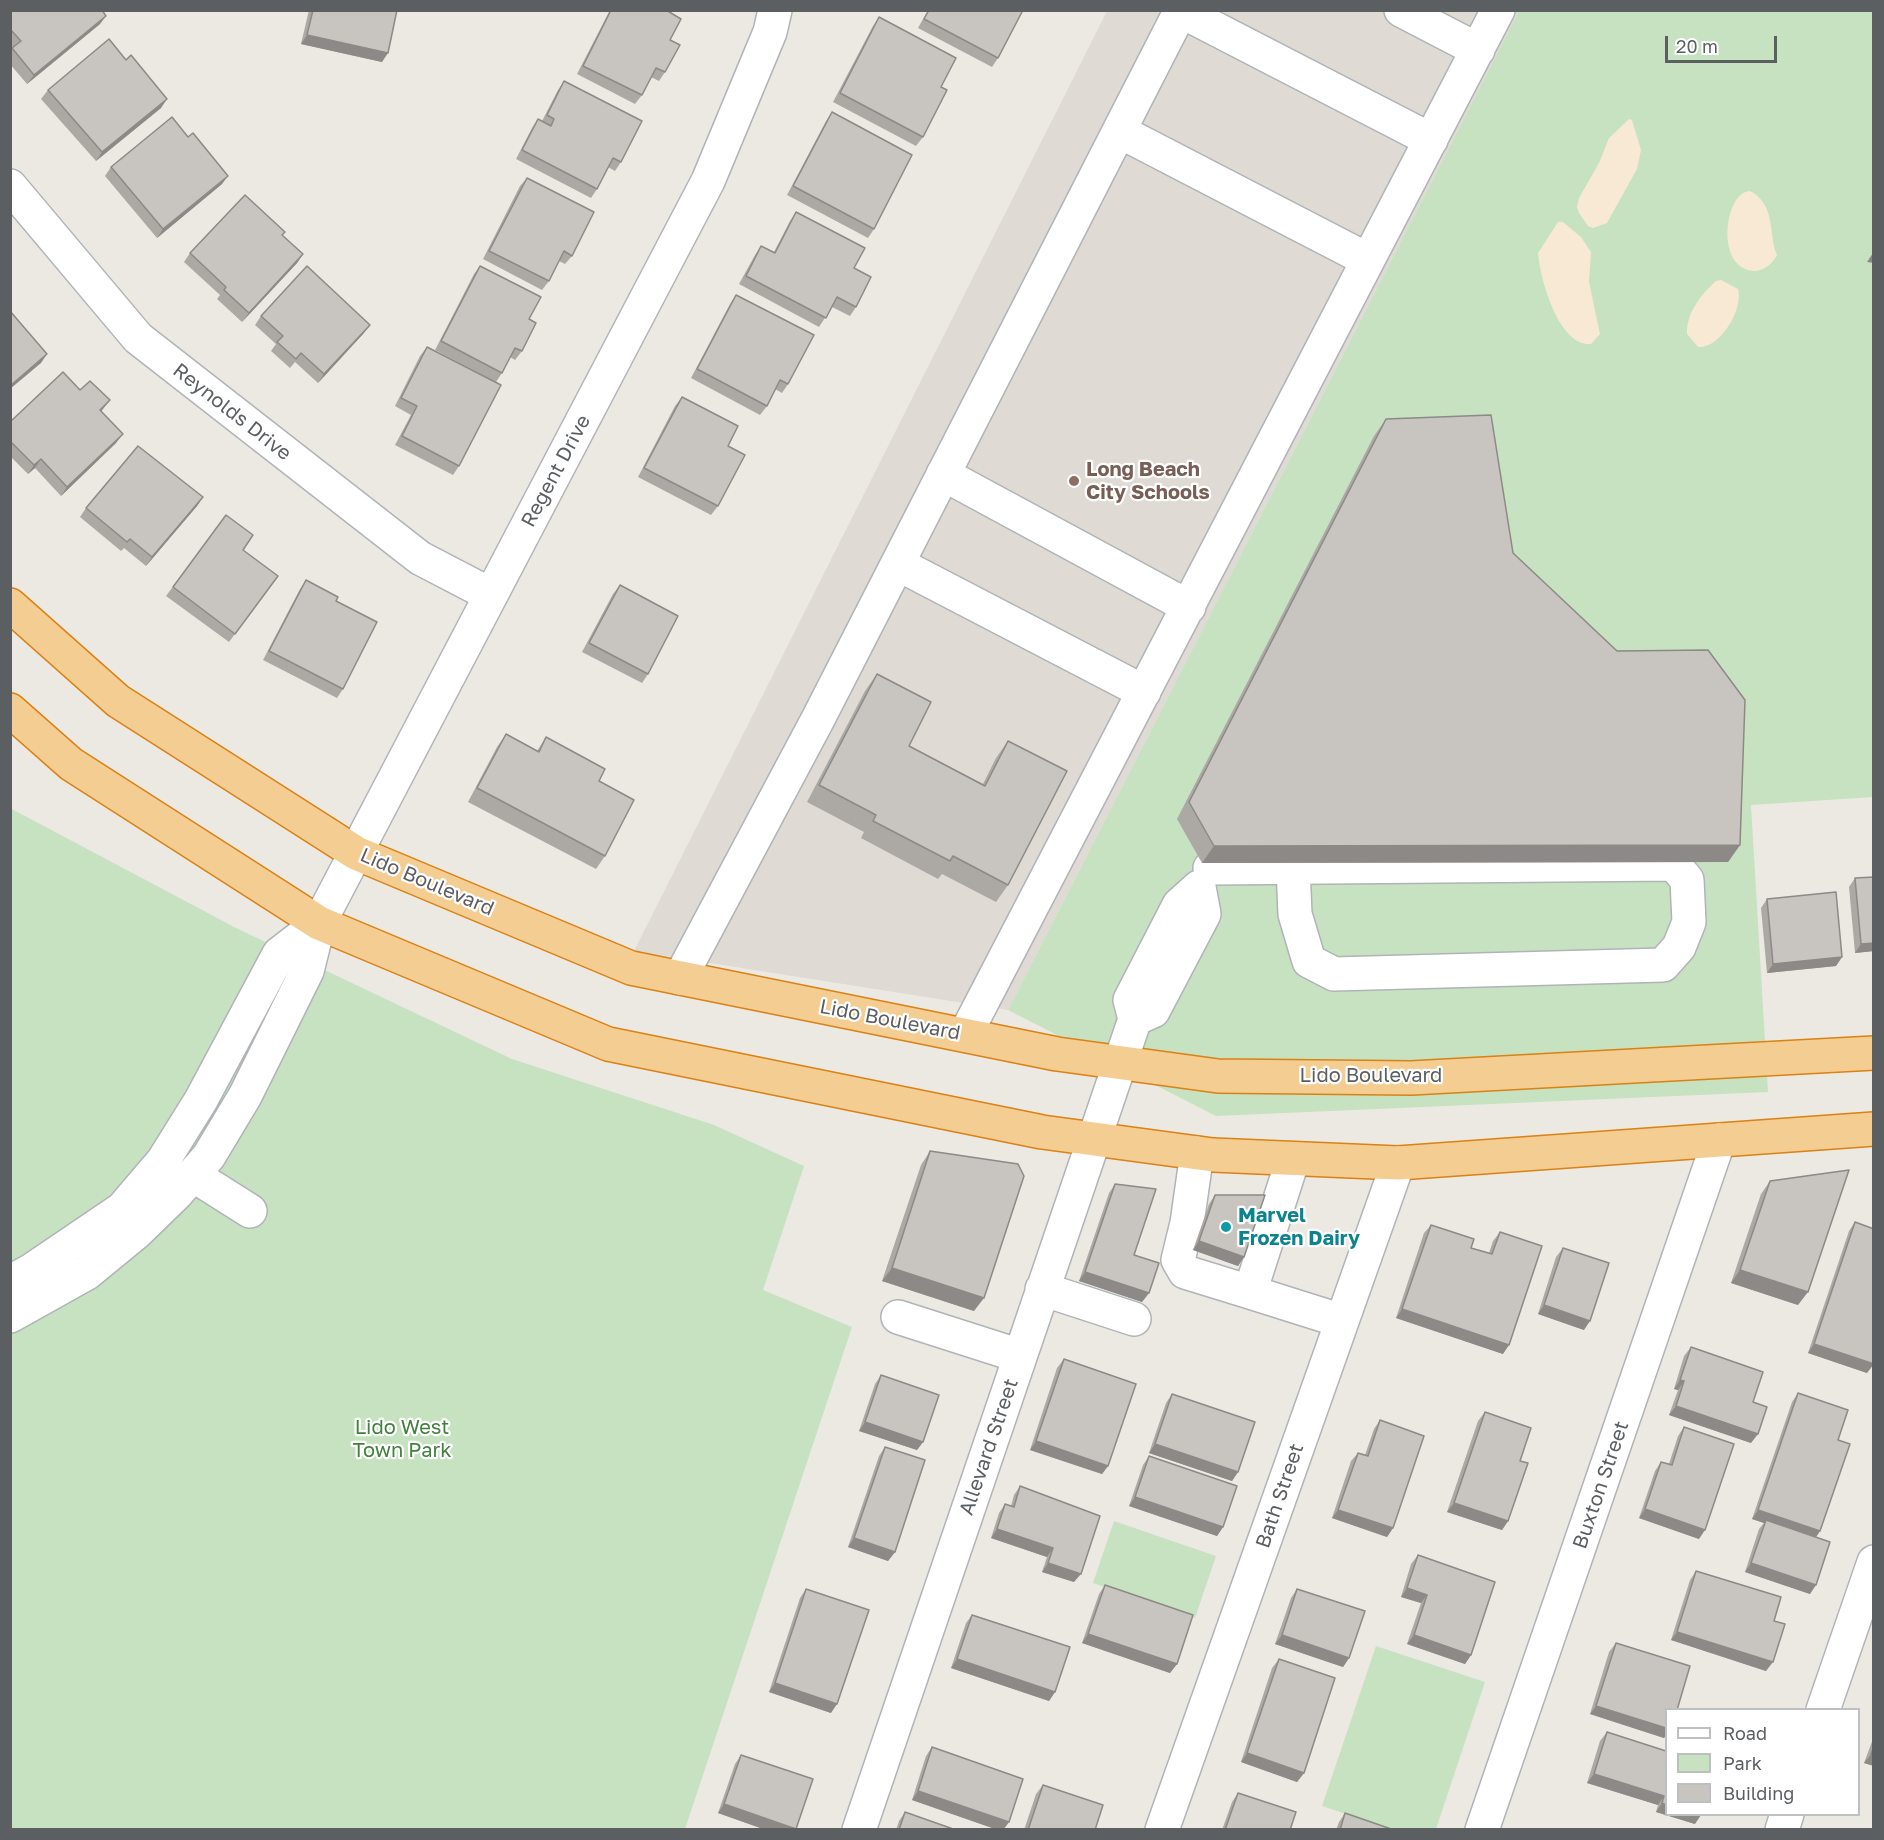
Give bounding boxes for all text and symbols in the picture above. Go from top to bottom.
scale bar [1668,24,1780,62]
text: 20 m [1676,35,1718,57]
street label: Reynolds Drive [168,358,296,466]
street label: Regent Drive [516,411,596,531]
place label: Long Beach City Schools [1086,458,1210,505]
marker: Long Beach City Schools [1067,474,1081,488]
street label: Lido Boulevard [357,843,497,921]
street label: Lido Boulevard [818,995,962,1045]
street label: Lido Boulevard [1300,1064,1442,1088]
place label: Marvel Frozen Dairy [1238,1204,1360,1251]
marker: Marvel Frozen Dairy [1219,1220,1233,1234]
street label: Allevard Street [954,1376,1024,1518]
park label: Lido West Town Park [352,1416,452,1463]
street label: Buxton Street [1568,1418,1634,1552]
street label: Bath Street [1251,1441,1309,1551]
legend [1665,1708,1860,1816]
text: Road [1723,1722,1767,1744]
text: Park [1723,1752,1762,1774]
text: Building [1723,1782,1794,1804]

